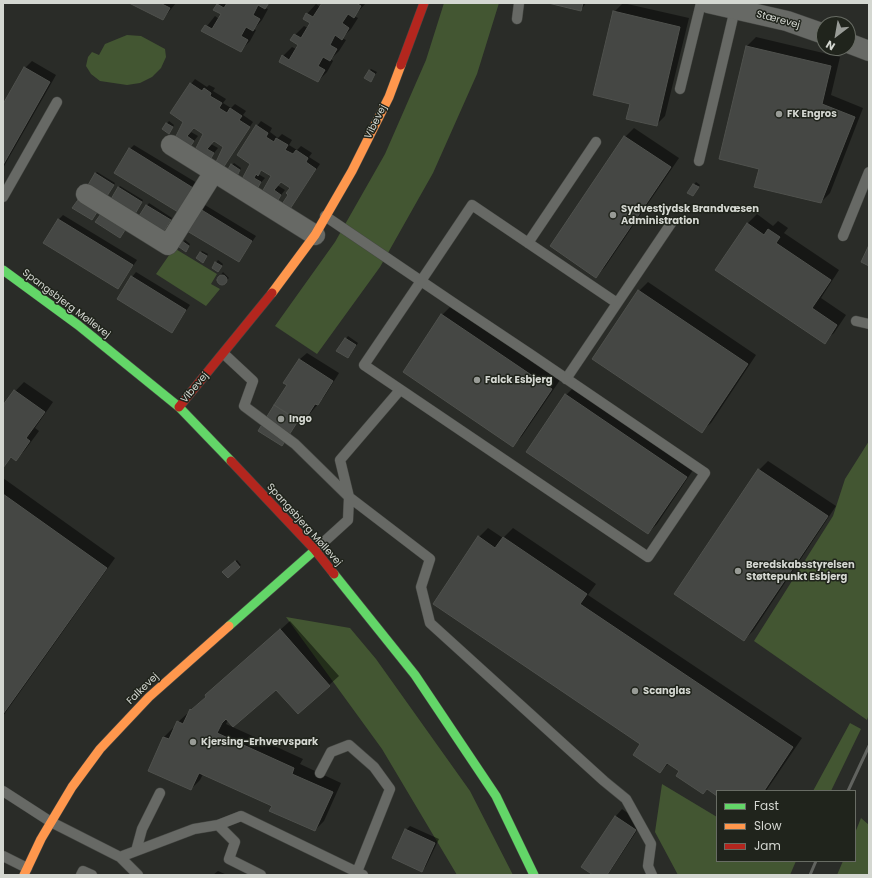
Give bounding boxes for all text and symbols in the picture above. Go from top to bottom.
street label: Stærevej [755,8,801,32]
north arrow [816,16,856,56]
text: N [823,36,838,54]
street label: Vibevej [362,103,390,141]
place label: FK Engros [787,108,837,120]
marker: FK Engros [774,109,784,119]
place label: Sydvestjydsk Brandvæsen Administration [621,203,759,226]
marker: Sydvestjydsk Brandvæsen Administration [608,210,618,220]
street label: Spangsbjerg Møllevej [20,267,112,341]
street label: Vibevej [179,370,211,406]
place label: Falck Esbjerg [485,374,553,386]
marker: Falck Esbjerg [472,375,482,385]
place label: Ingo [289,413,312,425]
marker: Ingo [276,414,286,424]
street label: Spangsbjerg Møllevej [264,481,344,569]
place label: Beredskabsstyrelsen Støttepunkt Esbjerg [746,559,855,582]
marker: Beredskabsstyrelsen Støttepunkt Esbjerg [733,566,743,576]
street label: Falkevej [124,671,162,707]
place label: Scanglas [643,685,691,697]
marker: Scanglas [630,686,640,696]
place label: Kjersing-Erhvervspark [201,736,318,748]
marker: Kjersing-Erhvervspark [188,737,198,747]
legend [716,790,856,862]
text: Fast [754,797,779,814]
text: Slow [754,817,782,834]
text: Jam [754,837,781,854]

